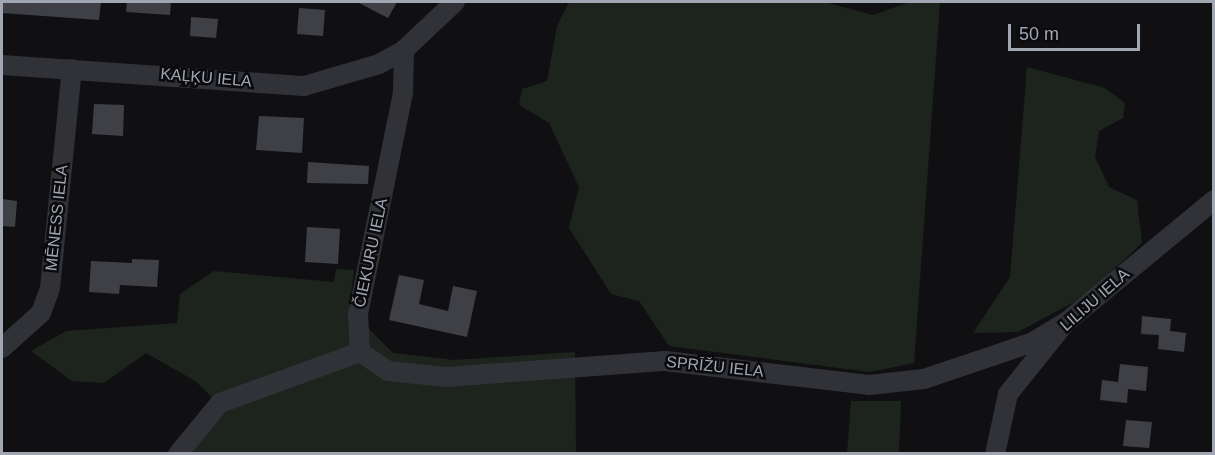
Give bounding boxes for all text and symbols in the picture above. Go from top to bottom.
scale bar [1011,12,1143,50]
text: 50 m [1019,24,1059,44]
street label: KAĻĶU IELA [160,64,252,92]
street label: MĒNESS IELA [42,164,72,272]
street label: ČIEKURU IELA [350,197,392,309]
street label: LILIJU IELA [1056,265,1134,335]
street label: SPRĪŽU IELA [665,352,765,382]

